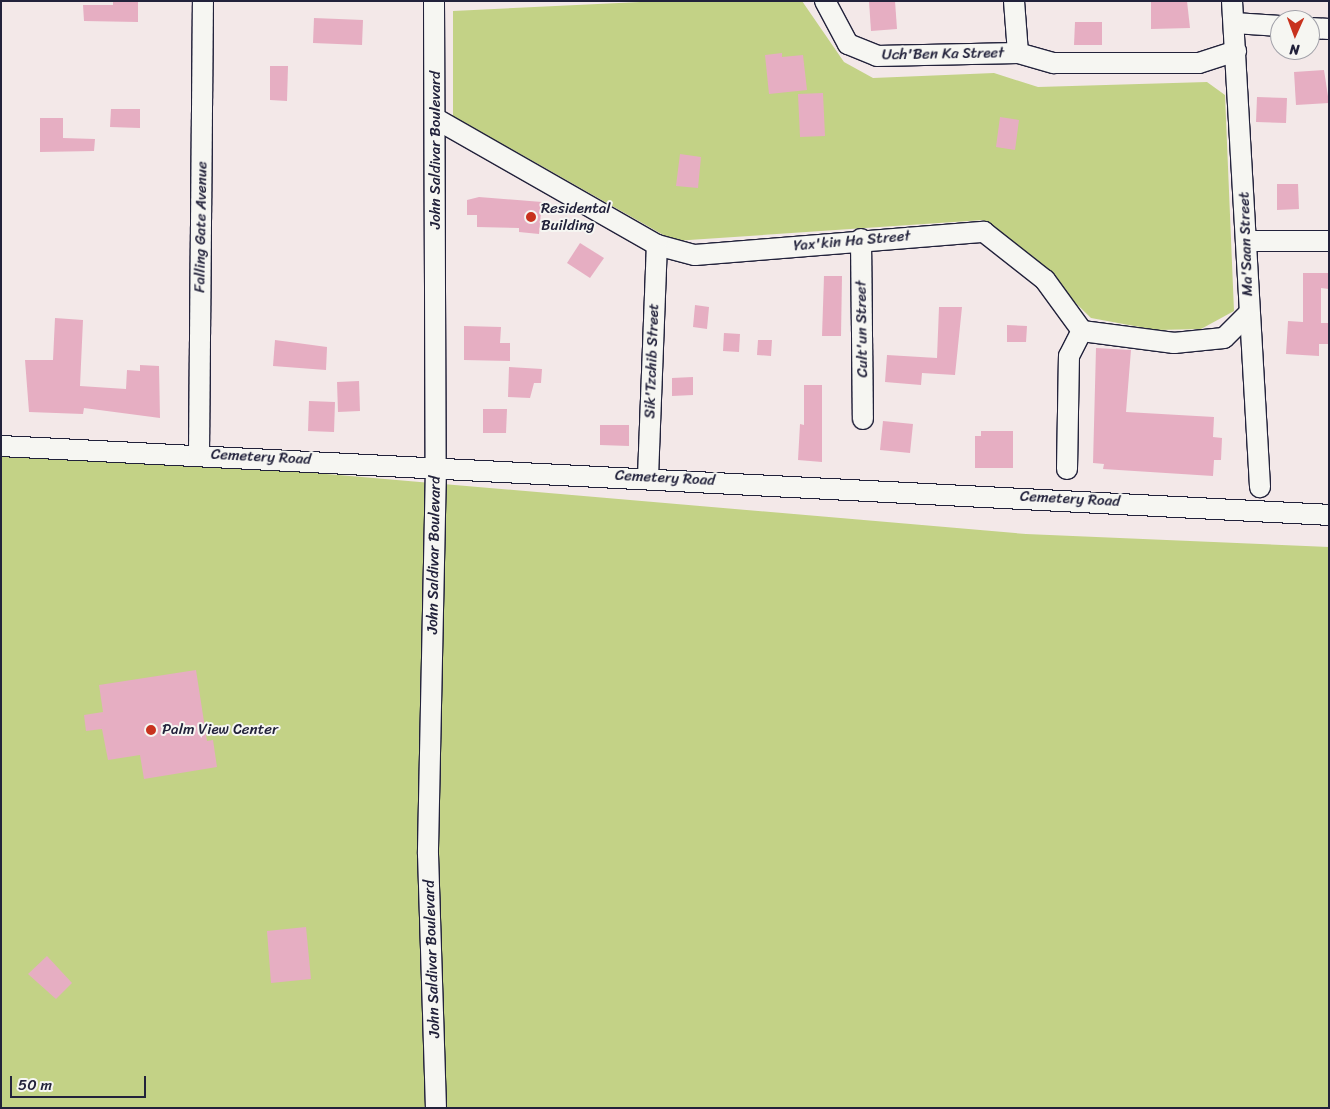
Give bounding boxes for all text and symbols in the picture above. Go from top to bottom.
north arrow [1270,10,1320,60]
text: N [1289,37,1300,62]
street label: Uch'Ben Ka Street [881,44,1005,64]
street label: John Saldivar Boulevard [427,71,445,229]
street label: Falling Gate Avenue [191,161,211,293]
street label: Ma'Saan Street [1235,191,1257,297]
place label: Residental Building [541,199,610,234]
marker: Residental Building [525,211,537,223]
street label: Yax'kin Ha Street [793,227,911,255]
street label: Cult'un Street [852,280,872,378]
street label: Sik'Tzchib Street [641,303,663,419]
street label: Cemetery Road [211,445,311,469]
street label: Cemetery Road [615,466,715,490]
street label: John Saldivar Boulevard [424,476,444,634]
street label: Cemetery Road [1020,487,1120,511]
place label: Palm View Center [162,721,279,739]
marker: Palm View Center [144,723,158,737]
street label: John Saldivar Boulevard [420,880,444,1038]
scale bar [12,1066,149,1098]
text: 50 m [18,1072,52,1098]

